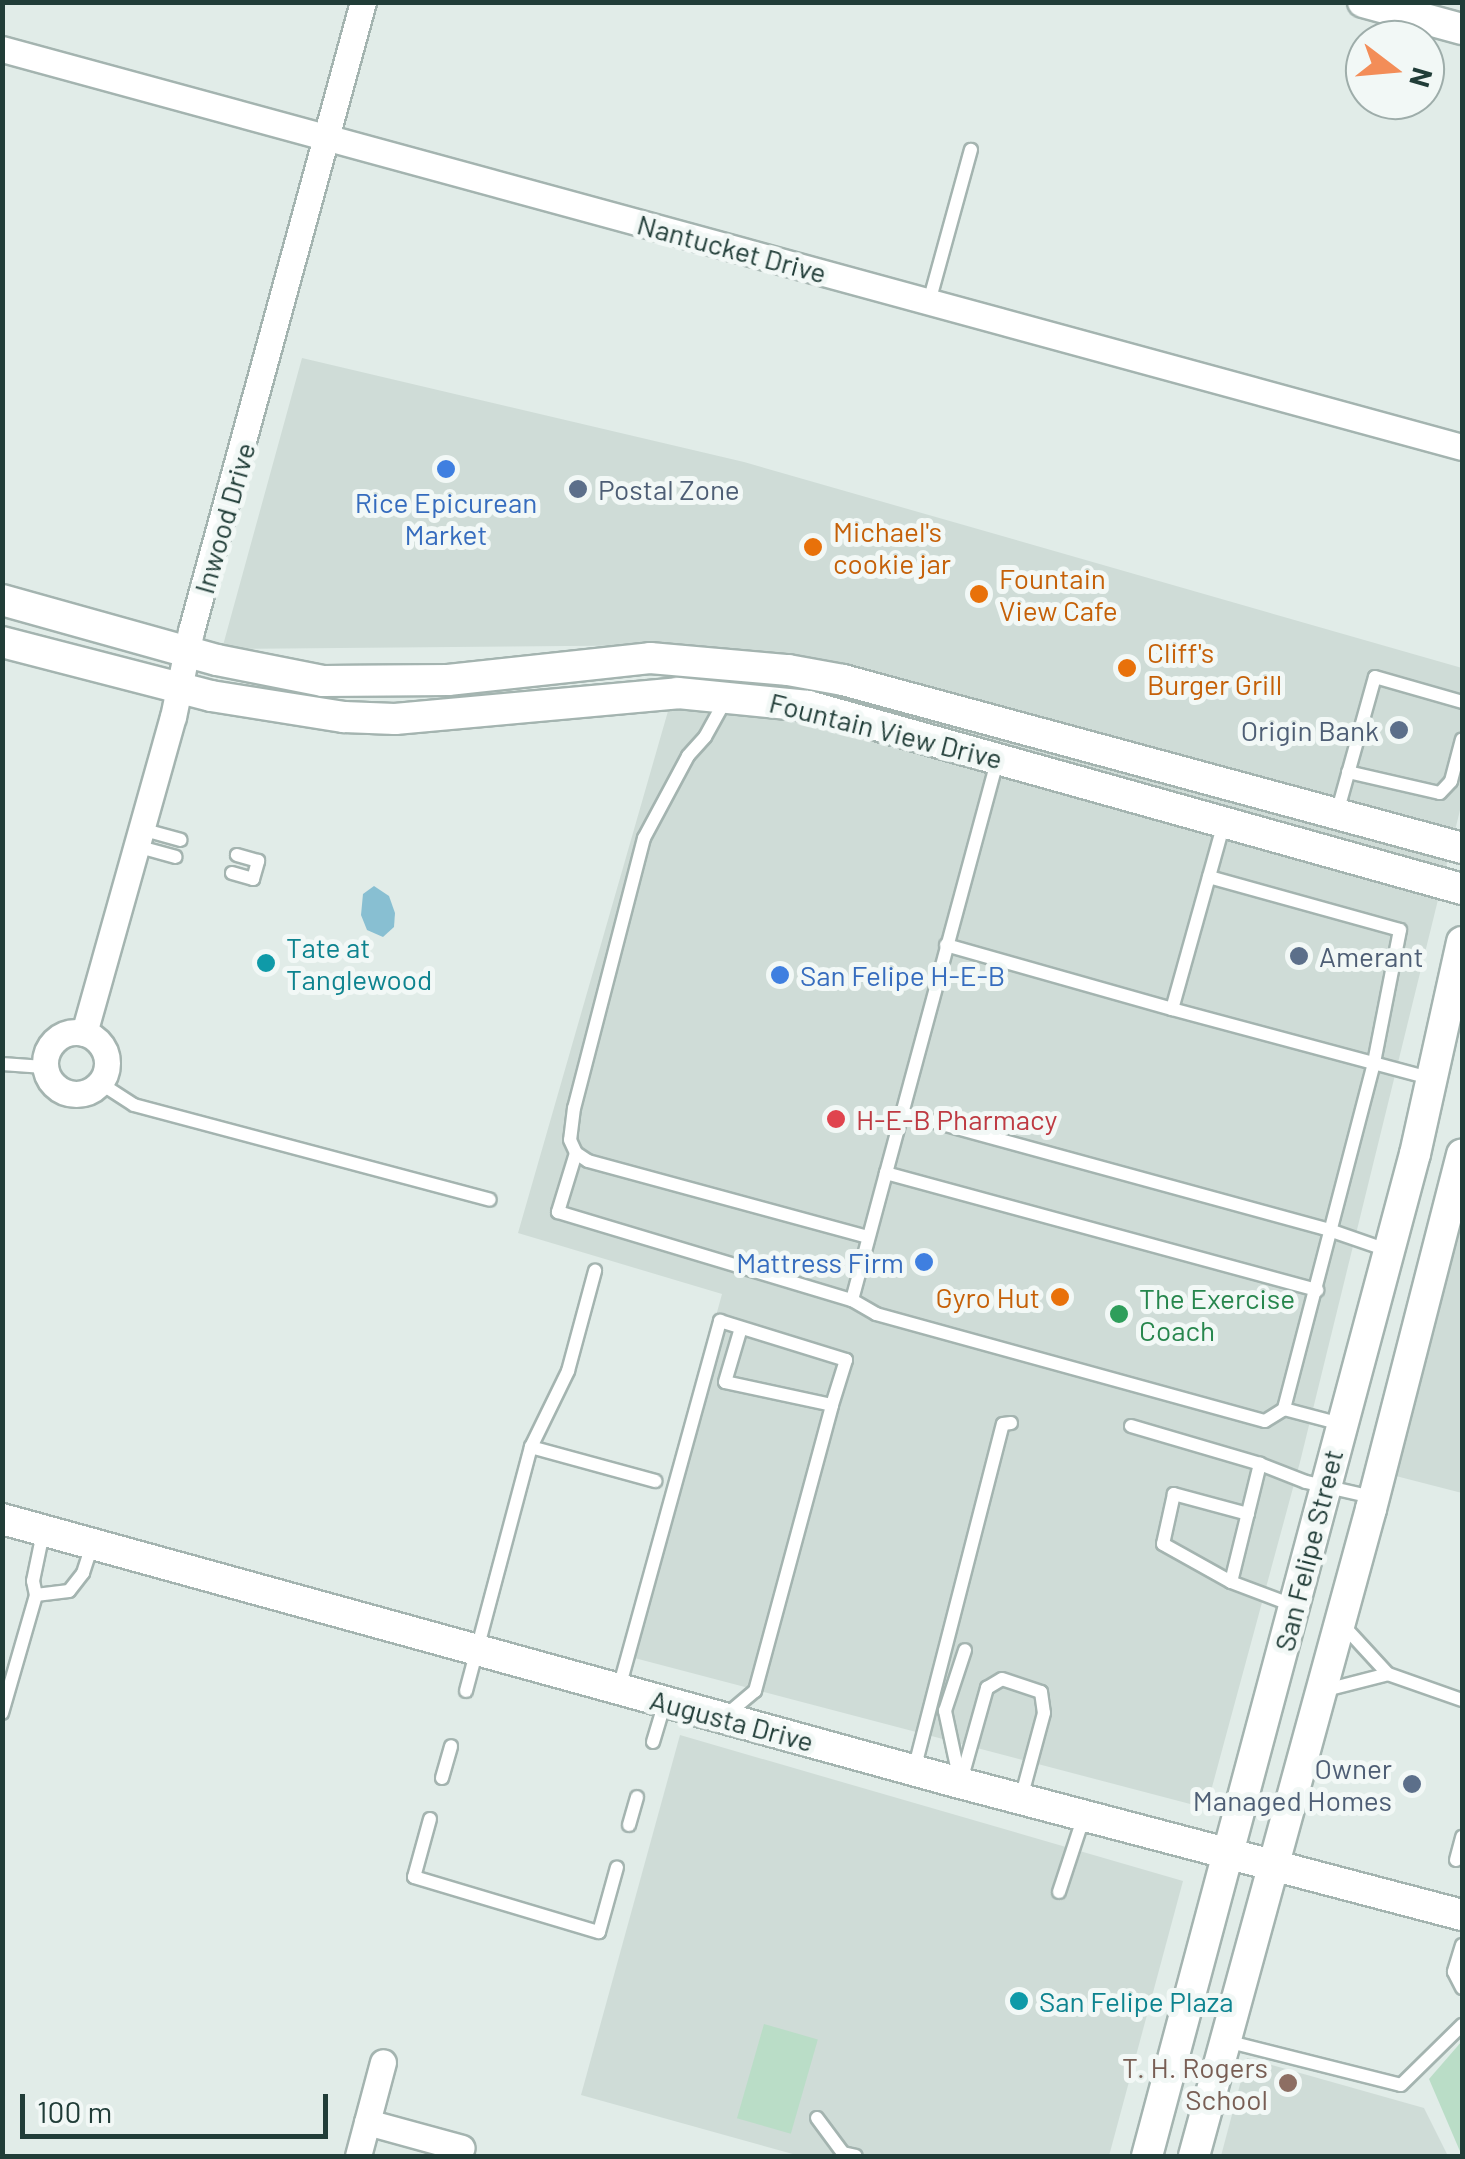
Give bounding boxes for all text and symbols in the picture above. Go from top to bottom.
north arrow [1345,20,1445,120]
text: N [1403,64,1441,91]
street label: Nantucket Drive [634,207,830,289]
street label: Inwood Drive [186,439,262,597]
marker: Rice Epicurean Market [435,458,457,480]
place label: Postal Zone [598,472,740,506]
marker: Postal Zone [567,478,589,500]
place label: Rice Epicurean Market [355,485,537,551]
place label: Michael's cookie jar [833,514,951,580]
marker: Michael's cookie jar [802,536,824,558]
place label: Fountain View Cafe [999,561,1118,627]
marker: Fountain View Cafe [968,583,990,605]
place label: Cliff's Burger Grill [1147,635,1282,701]
marker: Cliff's Burger Grill [1116,657,1138,679]
street label: Fountain View Drive [766,685,1006,775]
place label: Origin Bank [1241,713,1379,747]
marker: Origin Bank [1388,719,1410,741]
place label: Tate at Tanglewood [286,930,432,996]
place label: Amerant [1319,939,1424,973]
marker: Amerant [1288,945,1310,967]
marker: Tate at Tanglewood [255,952,277,974]
place label: San Felipe H-E-B [800,958,1005,992]
marker: San Felipe H-E-B [769,964,791,986]
place label: H-E-B Pharmacy [856,1102,1057,1136]
marker: H-E-B Pharmacy [825,1108,847,1130]
place label: Mattress Firm [736,1245,904,1279]
marker: Mattress Firm [913,1251,935,1273]
place label: Gyro Hut [936,1280,1040,1314]
place label: The Exercise Coach [1139,1281,1295,1347]
marker: Gyro Hut [1049,1286,1071,1308]
marker: The Exercise Coach [1108,1303,1130,1325]
street label: San Felipe Street [1267,1446,1349,1654]
street label: Augusta Drive [647,1682,817,1758]
place label: Owner Managed Homes [1193,1751,1392,1817]
marker: Owner Managed Homes [1401,1773,1423,1795]
place label: San Felipe Plaza [1039,1984,1233,2018]
marker: San Felipe Plaza [1008,1990,1030,2012]
place label: T. H. Rogers School [1122,2050,1268,2116]
marker: T. H. Rogers School [1277,2072,1299,2094]
scale bar [25,2074,332,2136]
text: 100 m [37,2093,112,2129]

